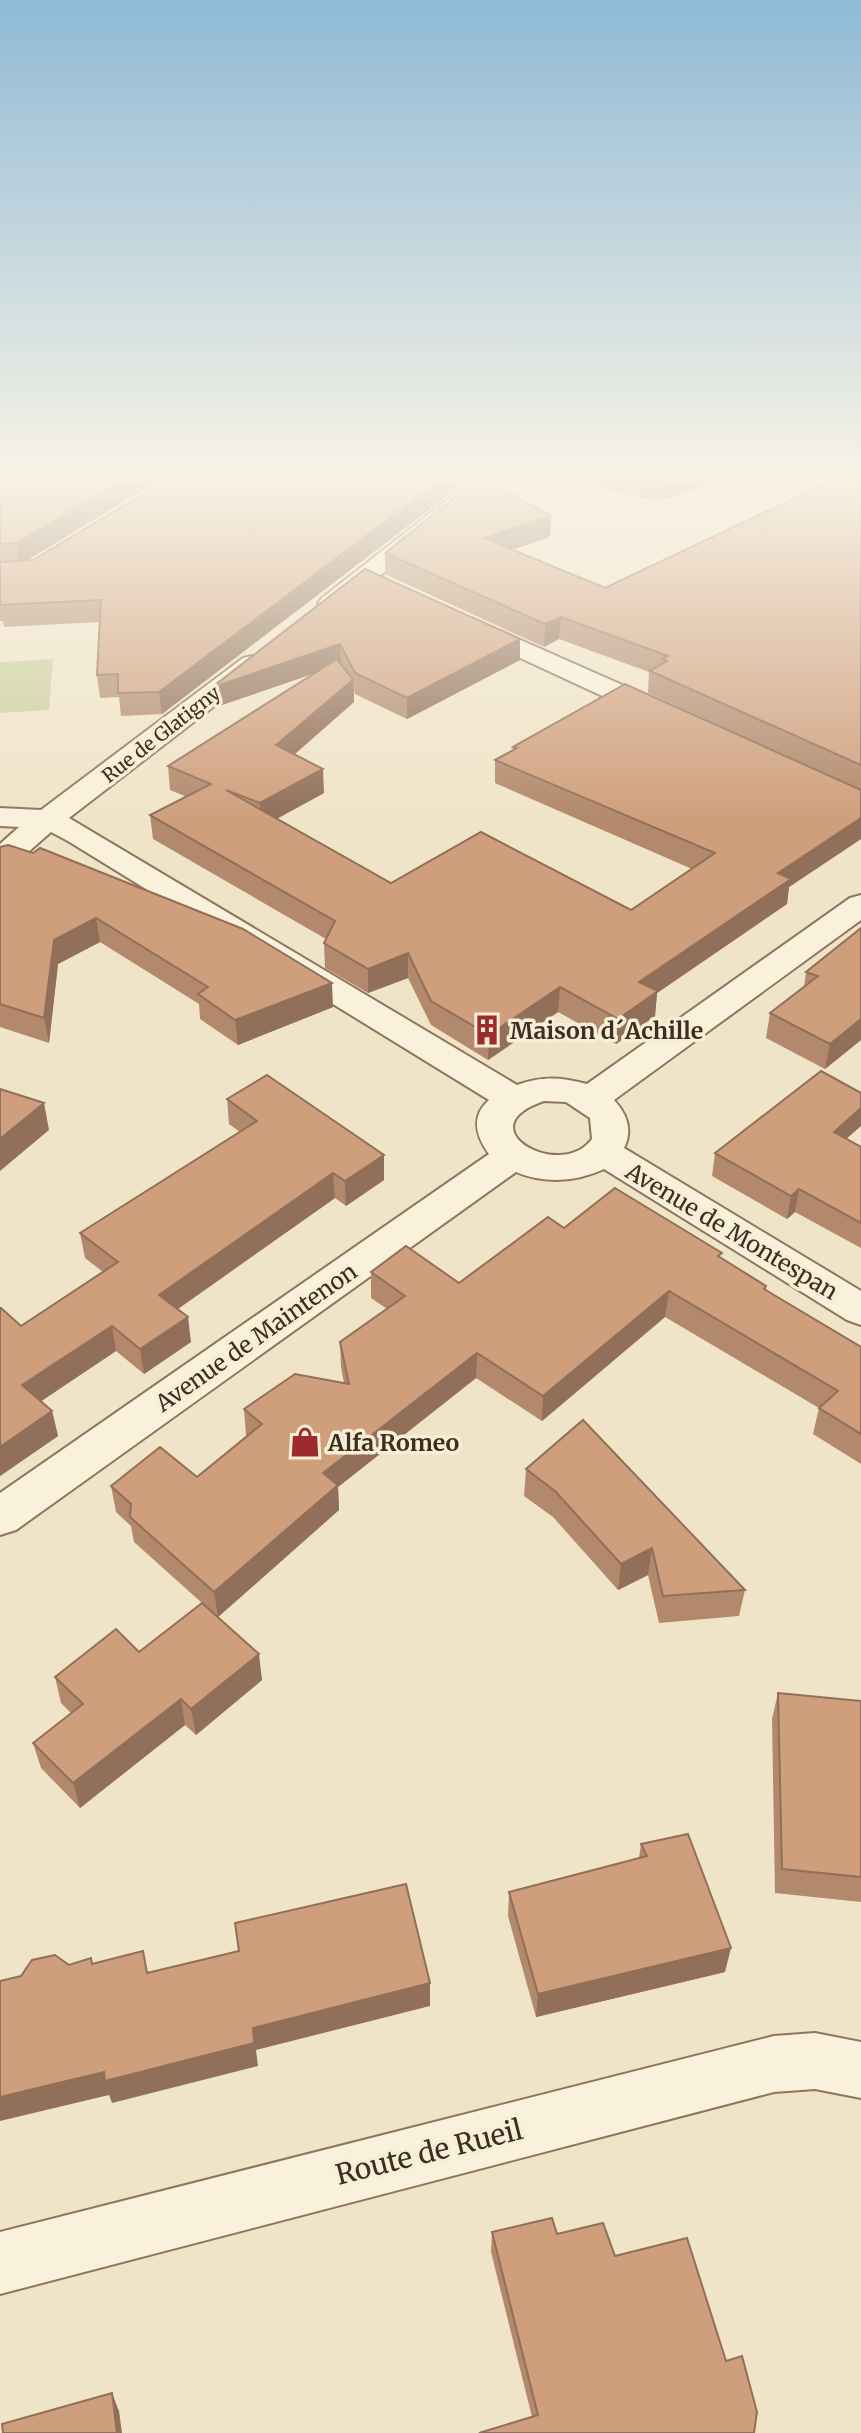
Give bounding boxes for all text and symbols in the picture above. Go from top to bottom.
street label: Rue de Glatigny [97,680,225,788]
building icon: Maison d´Achille [470,1013,504,1047]
place label: Maison d´Achille [510,1016,703,1045]
street label: Avenue de Montespan [620,1156,843,1306]
street label: Avenue de Maintenon [149,1256,362,1418]
shop icon: Alfa Romeo [288,1425,322,1459]
place label: Alfa Romeo [327,1428,459,1457]
street label: Route de Rueil [332,2111,527,2193]

